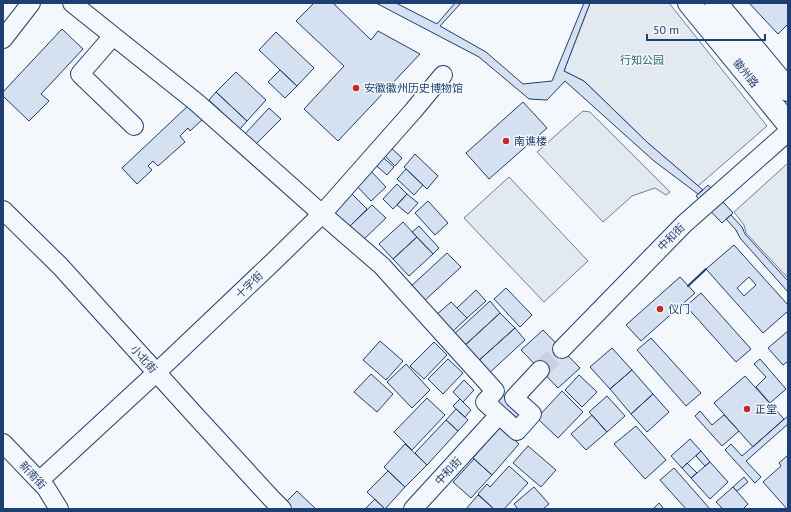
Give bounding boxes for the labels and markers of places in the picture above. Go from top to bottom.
place label: 安徽徽州历史博物馆 [364,81,463,95]
marker: 安徽徽州历史博物馆 [351,83,361,93]
place label: 南谯楼 [514,134,547,148]
marker: 南谯楼 [501,136,511,146]
place label: 仪门 [668,302,690,316]
marker: 仪门 [655,304,665,314]
place label: 正堂 [755,402,777,416]
marker: 正堂 [742,404,752,414]

